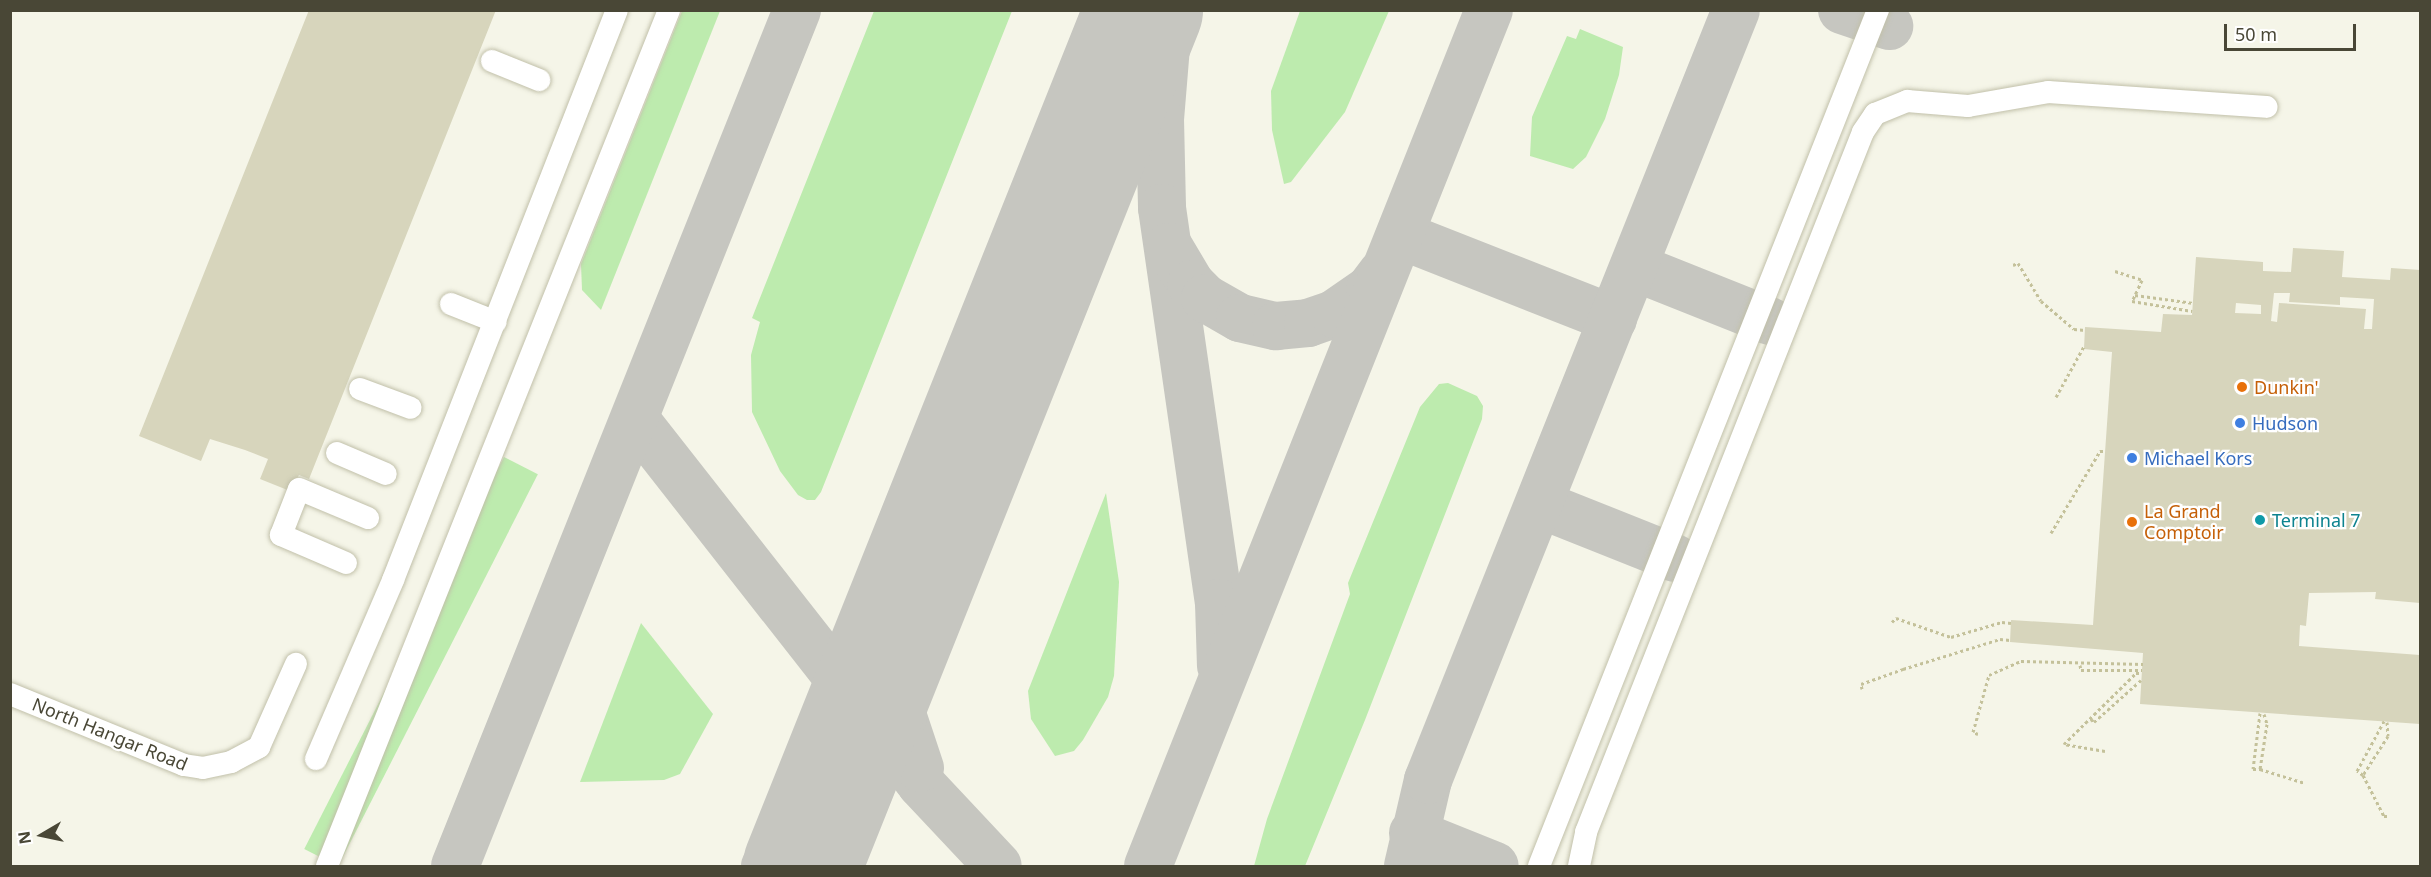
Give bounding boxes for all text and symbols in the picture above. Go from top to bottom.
scale bar [2227,12,2359,50]
text: 50 m [2235,22,2277,46]
place label: Dunkin' [2254,376,2319,398]
marker: Dunkin' [2235,380,2249,394]
place label: Hudson [2252,412,2318,434]
marker: Hudson [2233,416,2247,430]
place label: Michael Kors [2144,447,2252,469]
marker: Michael Kors [2125,451,2139,465]
place label: La Grand Comptoir [2144,501,2224,544]
place label: Terminal 7 [2272,509,2361,531]
marker: Terminal 7 [2253,513,2267,527]
marker: La Grand Comptoir [2125,515,2139,529]
street label: North Hangar Road [29,693,191,775]
north arrow [12,805,72,865]
text: N [12,830,36,846]

